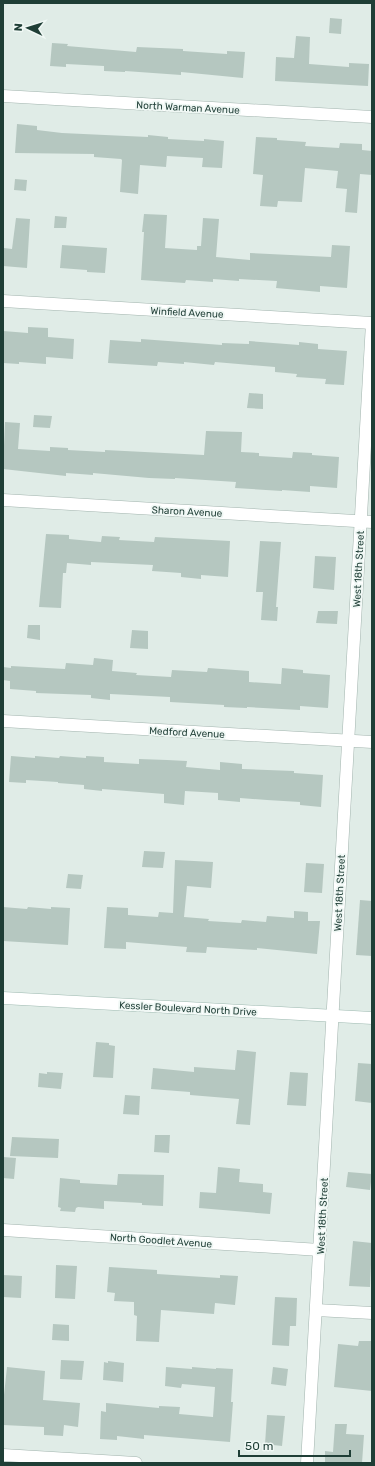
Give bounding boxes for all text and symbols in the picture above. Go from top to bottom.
north arrow [8,8,48,48]
text: N [12,23,25,32]
street label: North Warman Avenue [136,99,240,117]
street label: Winfield Avenue [150,305,224,321]
street label: Sharon Avenue [151,504,223,520]
street label: West 18th Street [351,530,367,608]
street label: Medford Avenue [149,725,226,741]
street label: West 18th Street [332,854,348,932]
street label: Kessler Boulevard North Drive [119,999,257,1019]
street label: West 18th Street [315,1177,331,1255]
street label: North Goodlet Avenue [109,1231,213,1251]
scale bar [239,1432,350,1458]
text: 50 m [245,1439,273,1453]

